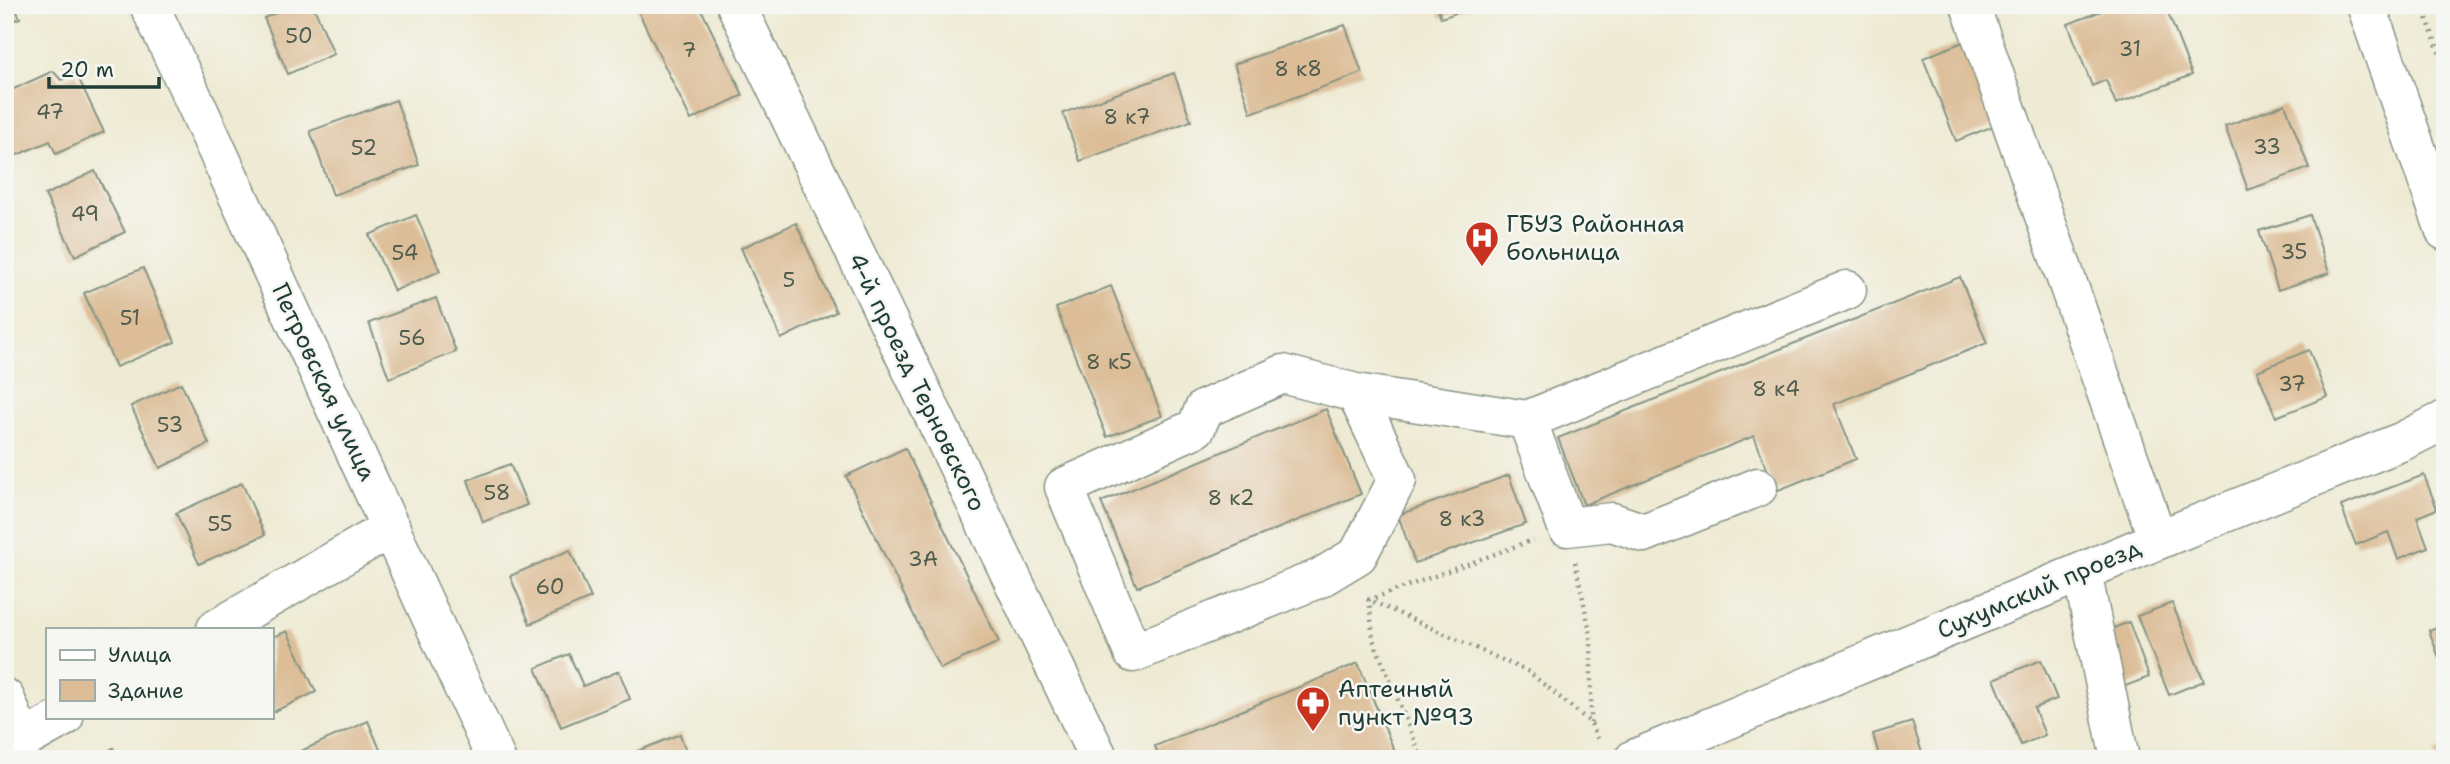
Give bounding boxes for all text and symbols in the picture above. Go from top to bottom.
house number: 50 [285,22,313,50]
house number: 31 [2119,35,2141,63]
house number: 7 [682,36,696,64]
scale bar [49,46,159,90]
house number: 8 к8 [1274,55,1322,83]
text: 20 m [60,56,114,84]
house number: 47 [36,98,64,126]
house number: 8 к7 [1103,103,1151,131]
house number: 33 [2253,133,2281,161]
house number: 52 [351,134,377,162]
house number: 49 [71,200,99,228]
place label: ГБУЗ Районная больница [1506,208,1685,268]
hospital icon: ГБУЗ Районная больница [1463,219,1501,268]
house number: 35 [2281,238,2307,266]
house number: 54 [391,239,419,267]
street label: 4-й проезд Терновского [840,248,994,516]
house number: 5 [783,266,795,294]
street label: Петровская улица [264,278,384,486]
house number: 51 [120,304,140,332]
house number: 56 [398,324,426,352]
house number: 8 к5 [1086,348,1132,376]
house number: 37 [2278,370,2306,398]
house number: 8 к4 [1752,375,1800,403]
house number: 53 [157,411,183,439]
house number: 58 [483,479,511,507]
house number: 8 к2 [1207,484,1255,512]
house number: 8 к3 [1438,505,1486,533]
house number: 55 [207,510,233,538]
street label: Сухумский проезд [1932,532,2146,646]
house number: 3А [908,545,938,573]
house number: 60 [536,573,564,601]
legend [46,628,273,718]
text: Улица [108,641,171,669]
place label: Аптечный пункт №93 [1338,673,1474,733]
text: Здание [108,677,184,705]
pharmacy icon: Аптечный пункт №93 [1294,684,1332,733]

